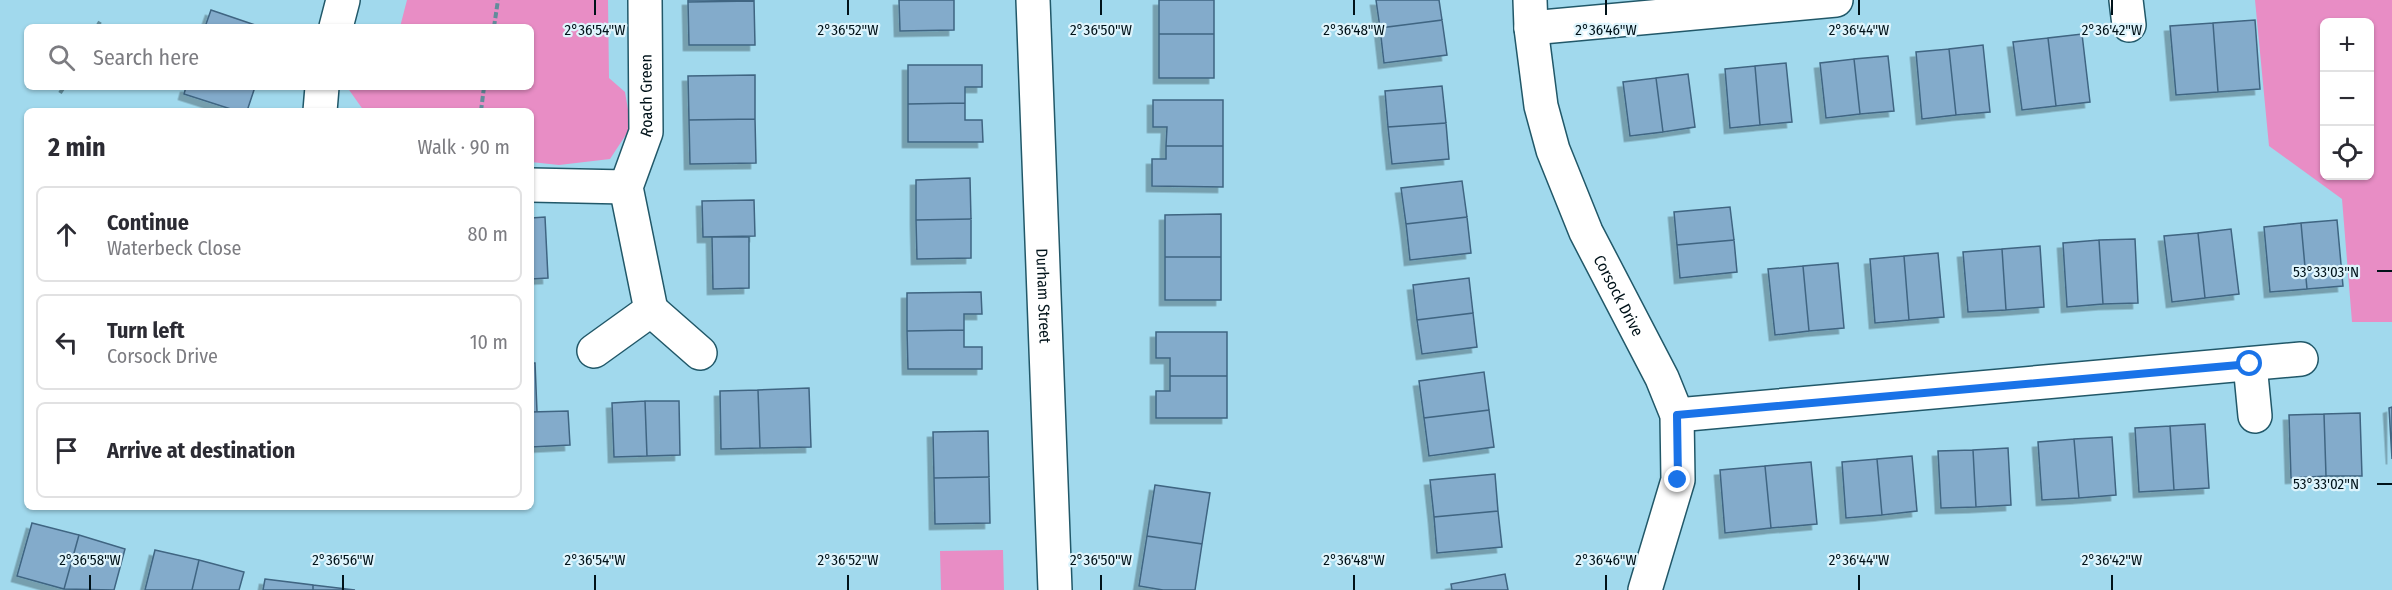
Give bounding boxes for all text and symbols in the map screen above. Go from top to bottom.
map controls [2320,18,2374,180]
button: + [2320,18,2374,72]
text: 2°36'54"W [565,21,625,39]
text: 2°36'52"W [818,21,878,39]
text: 2°36'50"W [1070,21,1132,39]
text: 2°36'48"W [1323,21,1385,39]
text: 2°36'46"W [1575,21,1637,39]
text: 2°36'44"W [1829,21,1889,39]
text: 2°36'42"W [2082,21,2142,39]
search box [24,24,534,90]
icon: search [45,41,78,74]
text: Search here [93,44,199,71]
street label: Roach Green [636,54,657,140]
button: − [2320,72,2374,126]
button: locate [2320,126,2374,180]
text: 2 min [48,132,106,163]
text: Walk · 90 m [418,135,510,159]
text: Continue [107,209,189,236]
icon: ahead [50,218,83,251]
text: 80 m [468,222,508,246]
text: Waterbeck Close [107,236,241,260]
street label: Durham Street [1032,248,1055,344]
street label: Corsock Drive [1590,252,1647,339]
text: 53°33'03"N [2293,263,2359,281]
text: Turn left [107,317,185,344]
icon: left [50,326,83,359]
text: 10 m [470,330,508,354]
text: Corsock Drive [107,344,218,368]
route start [2236,350,2262,376]
icon: arrive [50,434,83,467]
text: Arrive at destination [107,437,295,464]
route end [1664,466,1690,492]
text: 53°33'02"N [2293,475,2359,493]
text: 2°36'58"W [59,551,121,569]
text: 2°36'56"W [312,551,374,569]
text: 2°36'54"W [565,551,625,569]
text: 2°36'52"W [818,551,878,569]
text: 2°36'50"W [1070,551,1132,569]
text: 2°36'48"W [1323,551,1385,569]
text: 2°36'46"W [1575,551,1637,569]
text: 2°36'44"W [1829,551,1889,569]
text: 2°36'42"W [2082,551,2142,569]

